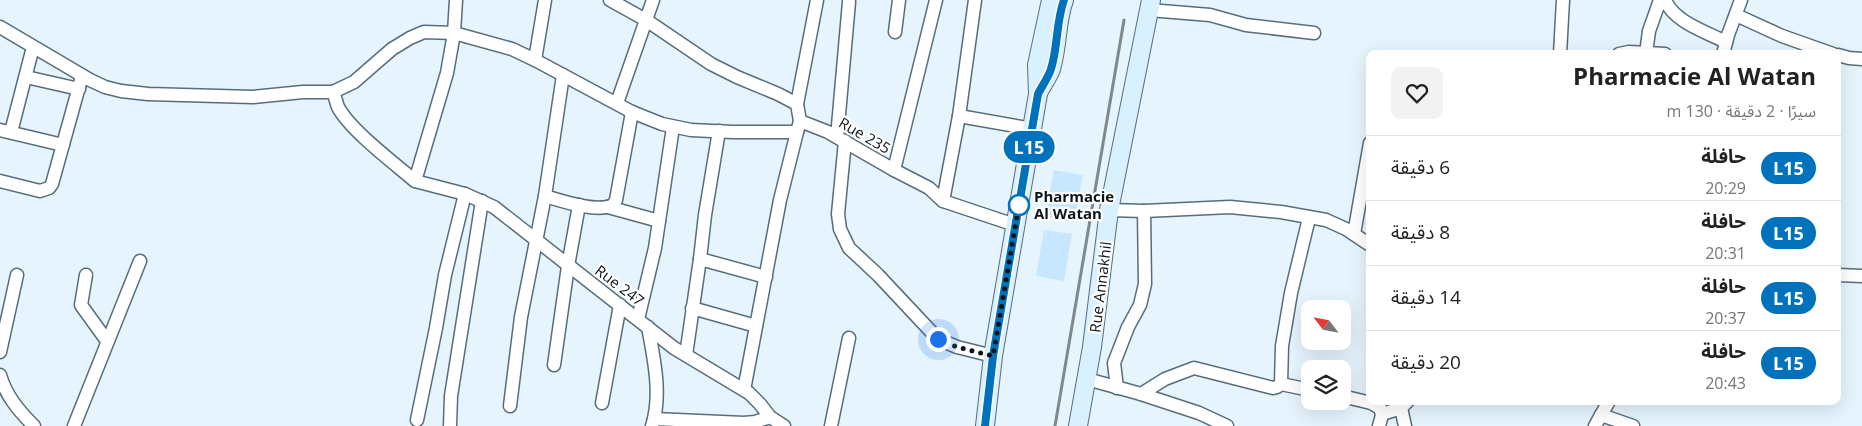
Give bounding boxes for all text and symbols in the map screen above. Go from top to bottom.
text: Pharmacie Al Watan [1573,59,1816,92]
button: heart [1391,67,1443,119]
text: سيرًا · 2 دقيقة · 130 m [1667,100,1816,122]
street label: Rue 235 [836,112,894,158]
line badge: L15 [1000,131,1058,163]
text: L15 [1014,135,1044,159]
text: حافلة [1701,143,1746,169]
text: 6 دقيقة [1391,154,1450,180]
text: L15 [1773,156,1804,180]
text: 20:29 [1705,177,1746,199]
place label: Pharmacie Al Watan [1034,186,1114,223]
marker: Pharmacie Al Watan [1008,194,1030,216]
text: حافلة [1701,208,1746,234]
text: 8 دقيقة [1391,219,1450,245]
text: L15 [1773,221,1804,245]
street label: Rue Annakhil [1084,240,1116,334]
text: 20:31 [1705,242,1746,264]
street label: Rue 247 [591,260,649,310]
text: حافلة [1701,273,1746,299]
text: 14 دقيقة [1391,284,1461,310]
text: L15 [1773,286,1804,310]
north arrow [1301,300,1351,350]
map controls [1301,300,1351,410]
text: 20:37 [1705,307,1746,329]
your location [926,327,951,352]
text: حافلة [1701,338,1746,364]
text: 20 دقيقة [1391,349,1461,375]
text: L15 [1773,351,1804,375]
button: layers [1301,360,1351,410]
text: 20:43 [1705,372,1746,394]

